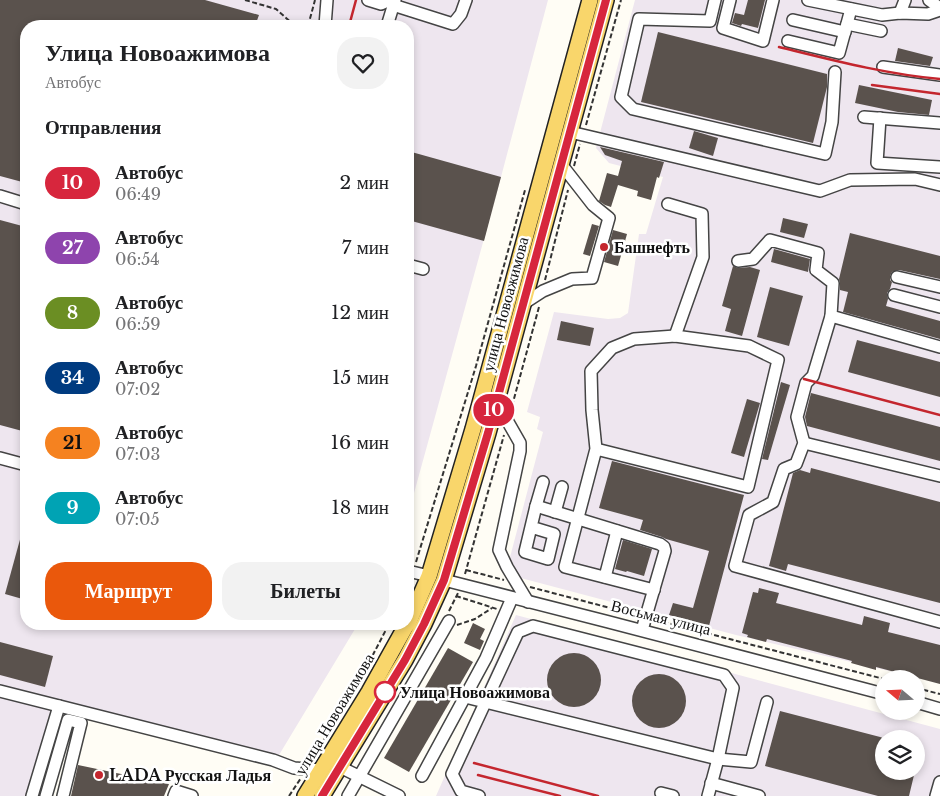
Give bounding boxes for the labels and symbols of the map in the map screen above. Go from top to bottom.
street label: улица Новоажимова [477,235,533,373]
place label: Башнефть [614,237,691,257]
marker: Башнефть [598,241,610,253]
line badge: 10 [472,394,516,426]
street label: Восьмая улица [609,595,713,639]
street label: улица Новоажимова [290,650,378,778]
north arrow [875,670,925,720]
marker: Улица Новоажимова [374,681,396,703]
place label: Улица Новоажимова [400,682,550,702]
place label: LADA Русская Ладья [109,765,272,785]
marker: LADA Русская Ладья [93,769,105,781]

